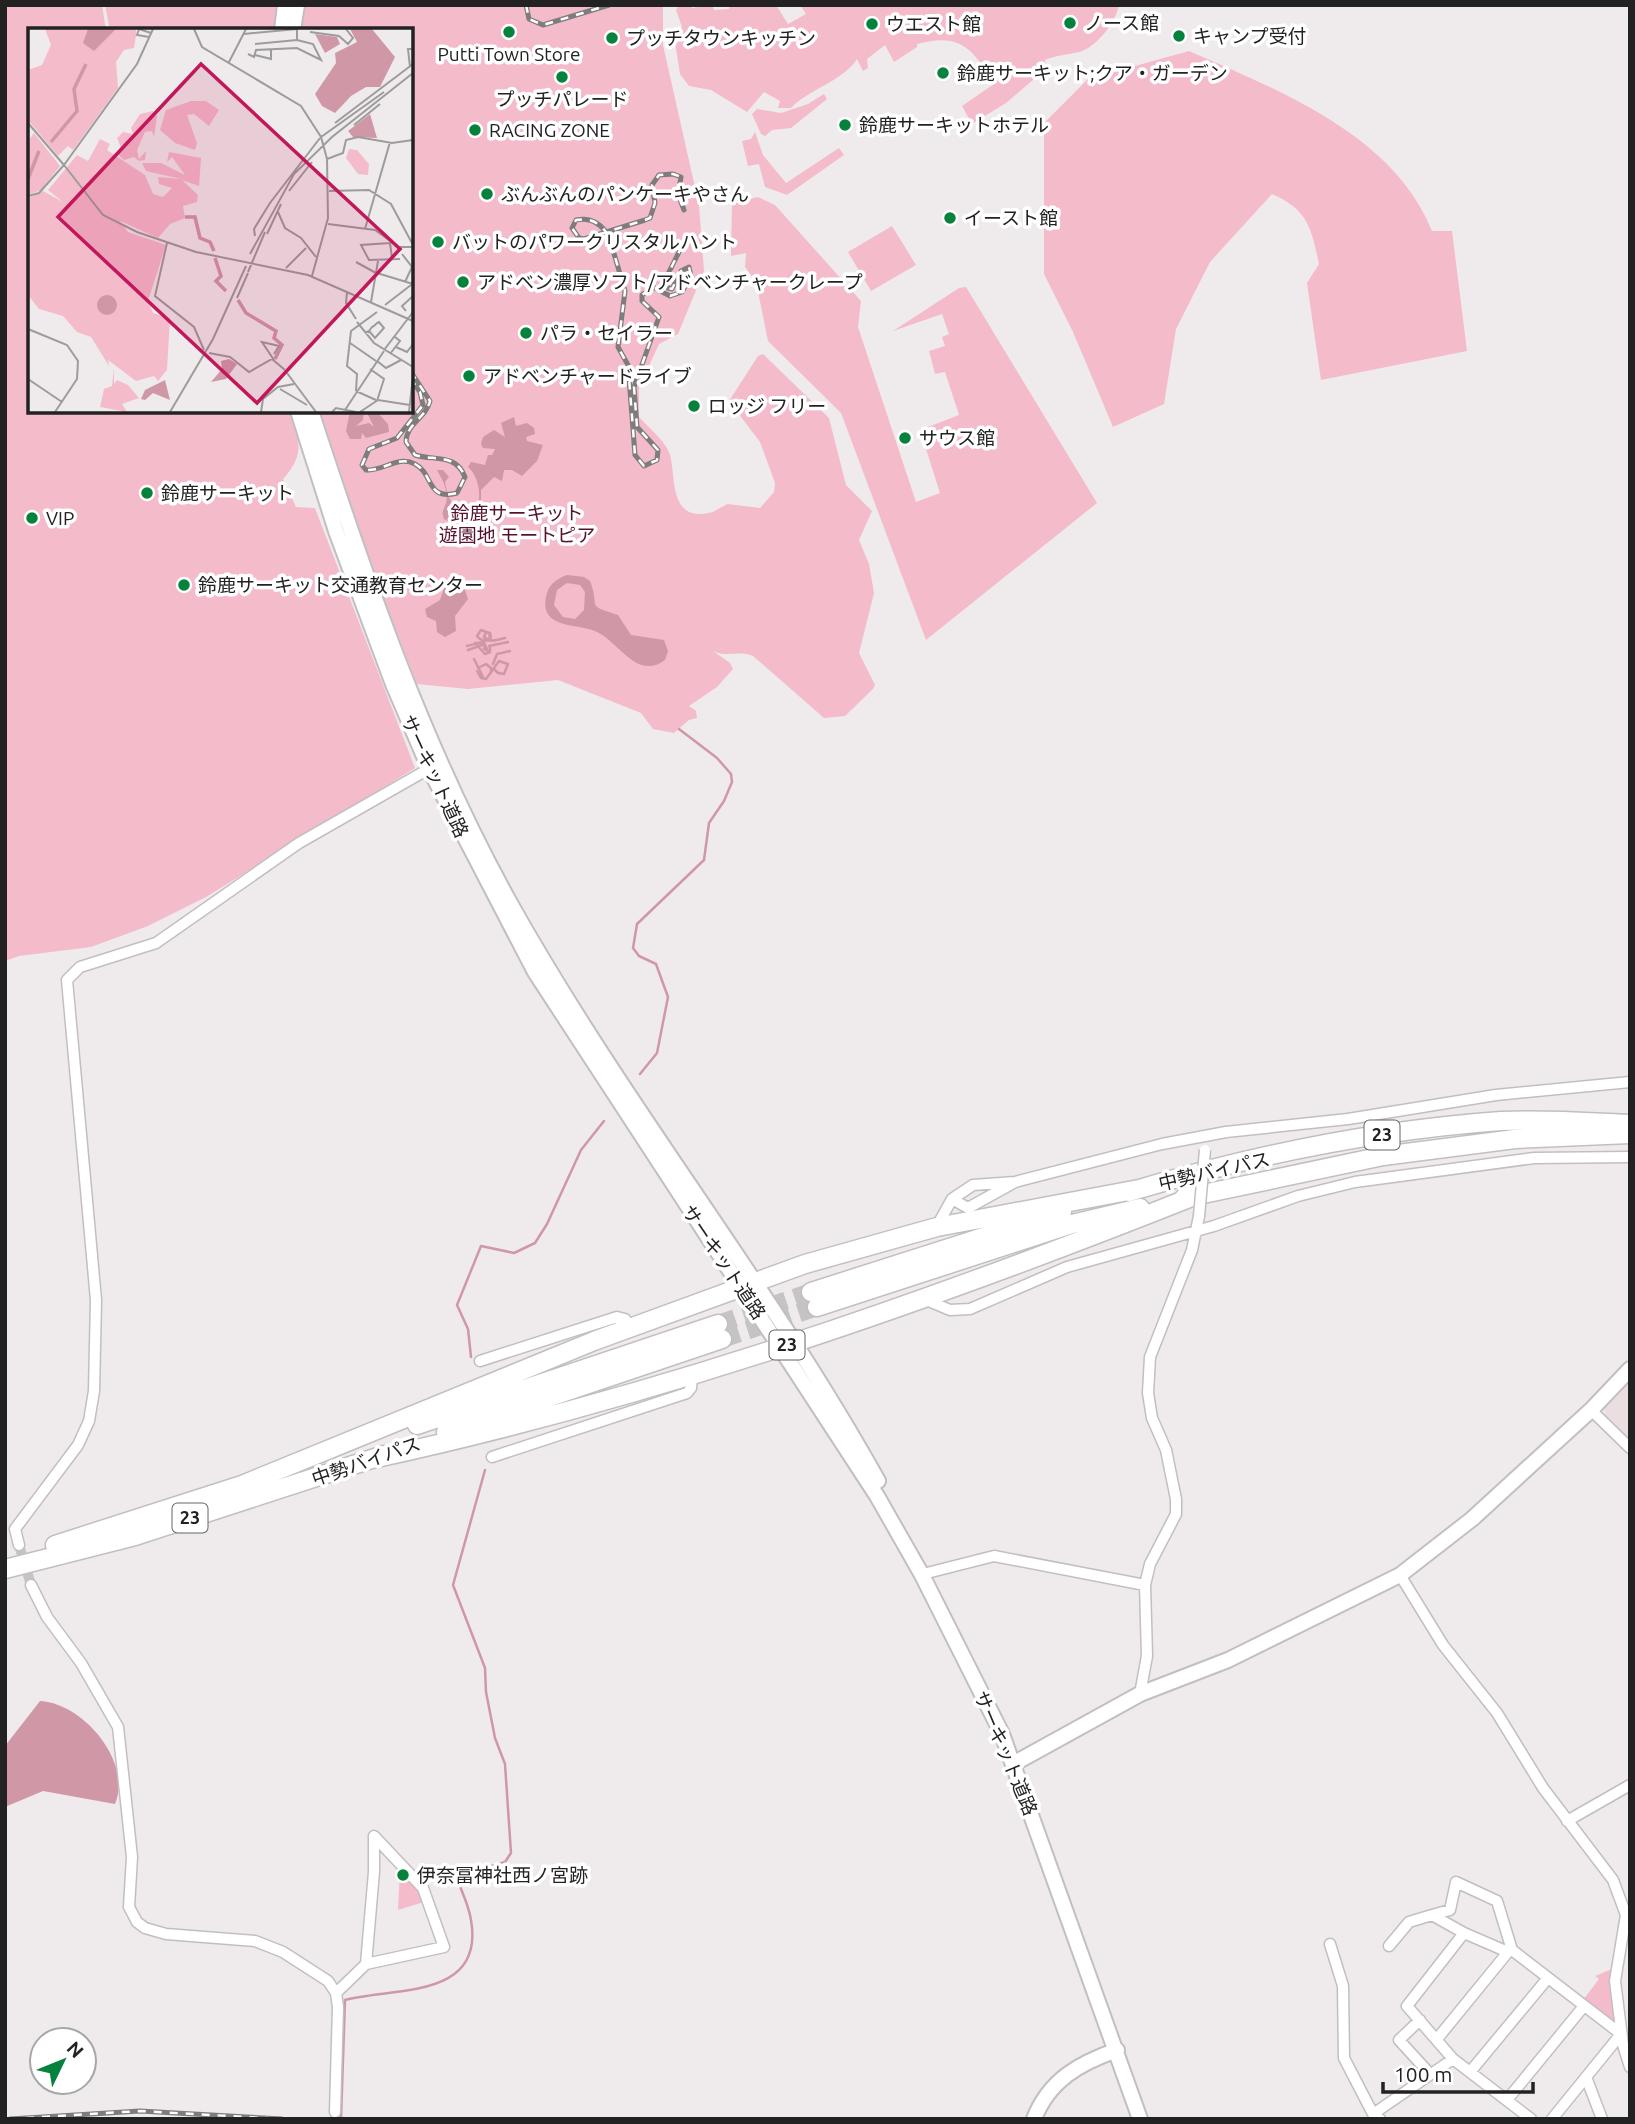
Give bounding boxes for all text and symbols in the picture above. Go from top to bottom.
place label: ノース館 [1084,12,1159,34]
place label: ウエスト館 [886,13,981,35]
marker: ノース館 [1062,15,1078,31]
marker: ウエスト館 [864,16,880,32]
marker: Putti Town Store [501,24,517,40]
place label: キャンプ受付 [1193,25,1306,47]
place label: プッチタウンキッチン [626,27,816,49]
inset map [28,28,413,413]
marker: キャンプ受付 [1171,28,1187,44]
marker: プッチタウンキッチン [604,30,620,46]
place label: Putti Town Store [438,43,580,65]
place label: 鈴鹿サーキット;クア・ガーデン [957,62,1228,84]
marker: 鈴鹿サーキット;クア・ガーデン [935,65,951,81]
marker: プッチパレード [554,69,570,85]
place label: プッチパレード [495,88,629,110]
place label: 鈴鹿サーキットホテル [859,114,1049,136]
marker: 鈴鹿サーキットホテル [837,117,853,133]
place label: RACING ZONE [489,119,610,141]
marker: RACING ZONE [467,122,483,138]
place label: ぶんぶんのパンケーキやさん [501,183,749,205]
marker: ぶんぶんのパンケーキやさん [479,186,495,202]
place label: イースト館 [964,207,1058,229]
marker: イースト館 [942,210,958,226]
place label: バットのパワークリスタルハント [452,231,737,253]
marker: バットのパワークリスタルハント [430,234,446,250]
place label: アドベン濃厚ソフト/アドベンチャークレープ [477,271,863,293]
marker: アドベン濃厚ソフト/アドベンチャークレープ [455,274,471,290]
place label: パラ・セイラー [540,322,673,344]
marker: パラ・セイラー [518,325,534,341]
place label: アドベンチャードライブ [483,365,692,387]
marker: アドベンチャードライブ [461,368,477,384]
place label: ロッジ フリー [708,395,826,417]
marker: ロッジ フリー [686,398,702,414]
place label: サウス館 [919,427,995,449]
marker: サウス館 [897,430,913,446]
place label: 鈴鹿サーキット [161,482,294,504]
marker: 鈴鹿サーキット [139,485,155,501]
park label: 鈴鹿サーキット 遊園地 モートピア [439,502,595,546]
place label: VIP [46,507,74,529]
marker: VIP [24,510,40,526]
place label: 鈴鹿サーキット交通教育センター [198,574,483,596]
marker: 鈴鹿サーキット交通教育センター [176,577,192,593]
street label: サーキット道路 [397,711,473,841]
road number: 23 [1364,1120,1400,1150]
street label: 中勢バイパス [1156,1148,1272,1194]
street label: サーキット道路 [678,1201,770,1323]
road number: 23 [770,1330,804,1360]
street label: 中勢バイパス [309,1432,423,1490]
road number: 23 [172,1504,208,1532]
street label: サーキット道路 [970,1687,1042,1819]
place label: 伊奈冨神社西ノ宮跡 [417,1864,588,1886]
marker: 伊奈冨神社西ノ宮跡 [395,1867,411,1883]
north arrow [28,2026,98,2096]
text: N [63,2037,88,2062]
scale bar [1383,2050,1534,2094]
text: 100 m [1394,2062,1452,2086]

